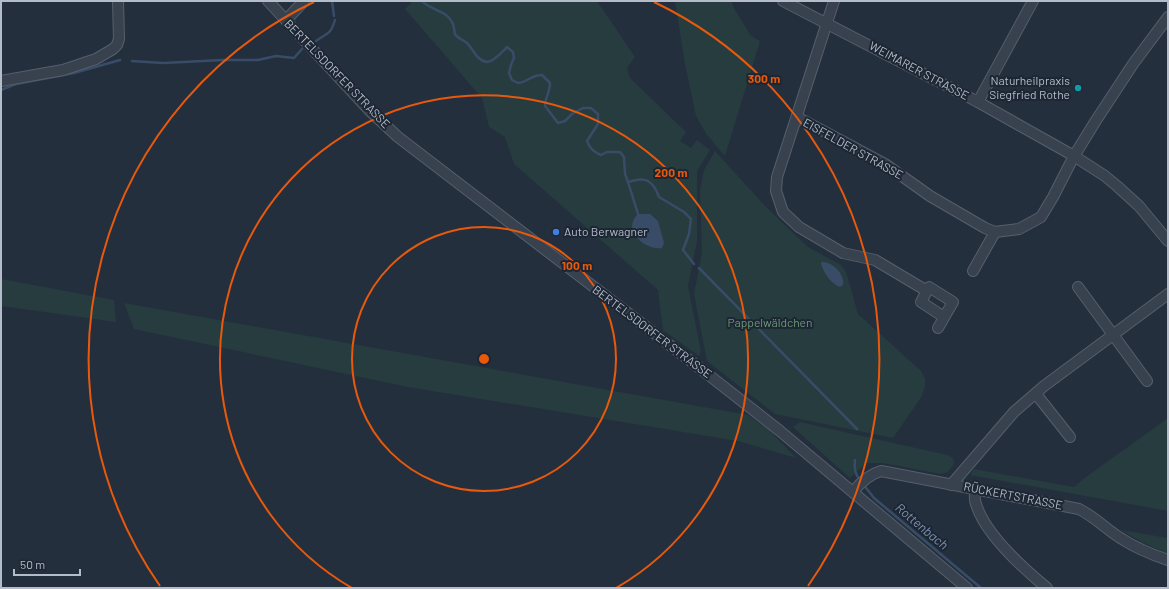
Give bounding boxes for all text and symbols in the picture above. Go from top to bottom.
street label: BERTELSDORFER STRASSE [282,16,393,131]
street label: WEIMARER STRASSE [867,38,972,102]
text: 300 m [748,71,780,85]
place label: Naturheilpraxis Siegfried Rothe [989,73,1070,101]
marker: Naturheilpraxis Siegfried Rothe [1073,83,1083,93]
street label: EISFELDER STRASSE [801,115,906,181]
text: 200 m [655,165,687,179]
place label: Auto Berwagner [564,224,648,238]
marker: Auto Berwagner [551,227,561,237]
text: 100 m [562,258,592,272]
street label: BERTELSDORFER STRASSE [590,282,715,381]
park label: Pappelwäldchen [728,315,812,329]
centre of rings [477,352,491,366]
street label: RÜCKERTSTRASSE [963,479,1064,511]
water label: Rottenbach [892,499,952,553]
scale bar [14,551,80,577]
text: 50 m [20,557,45,571]

